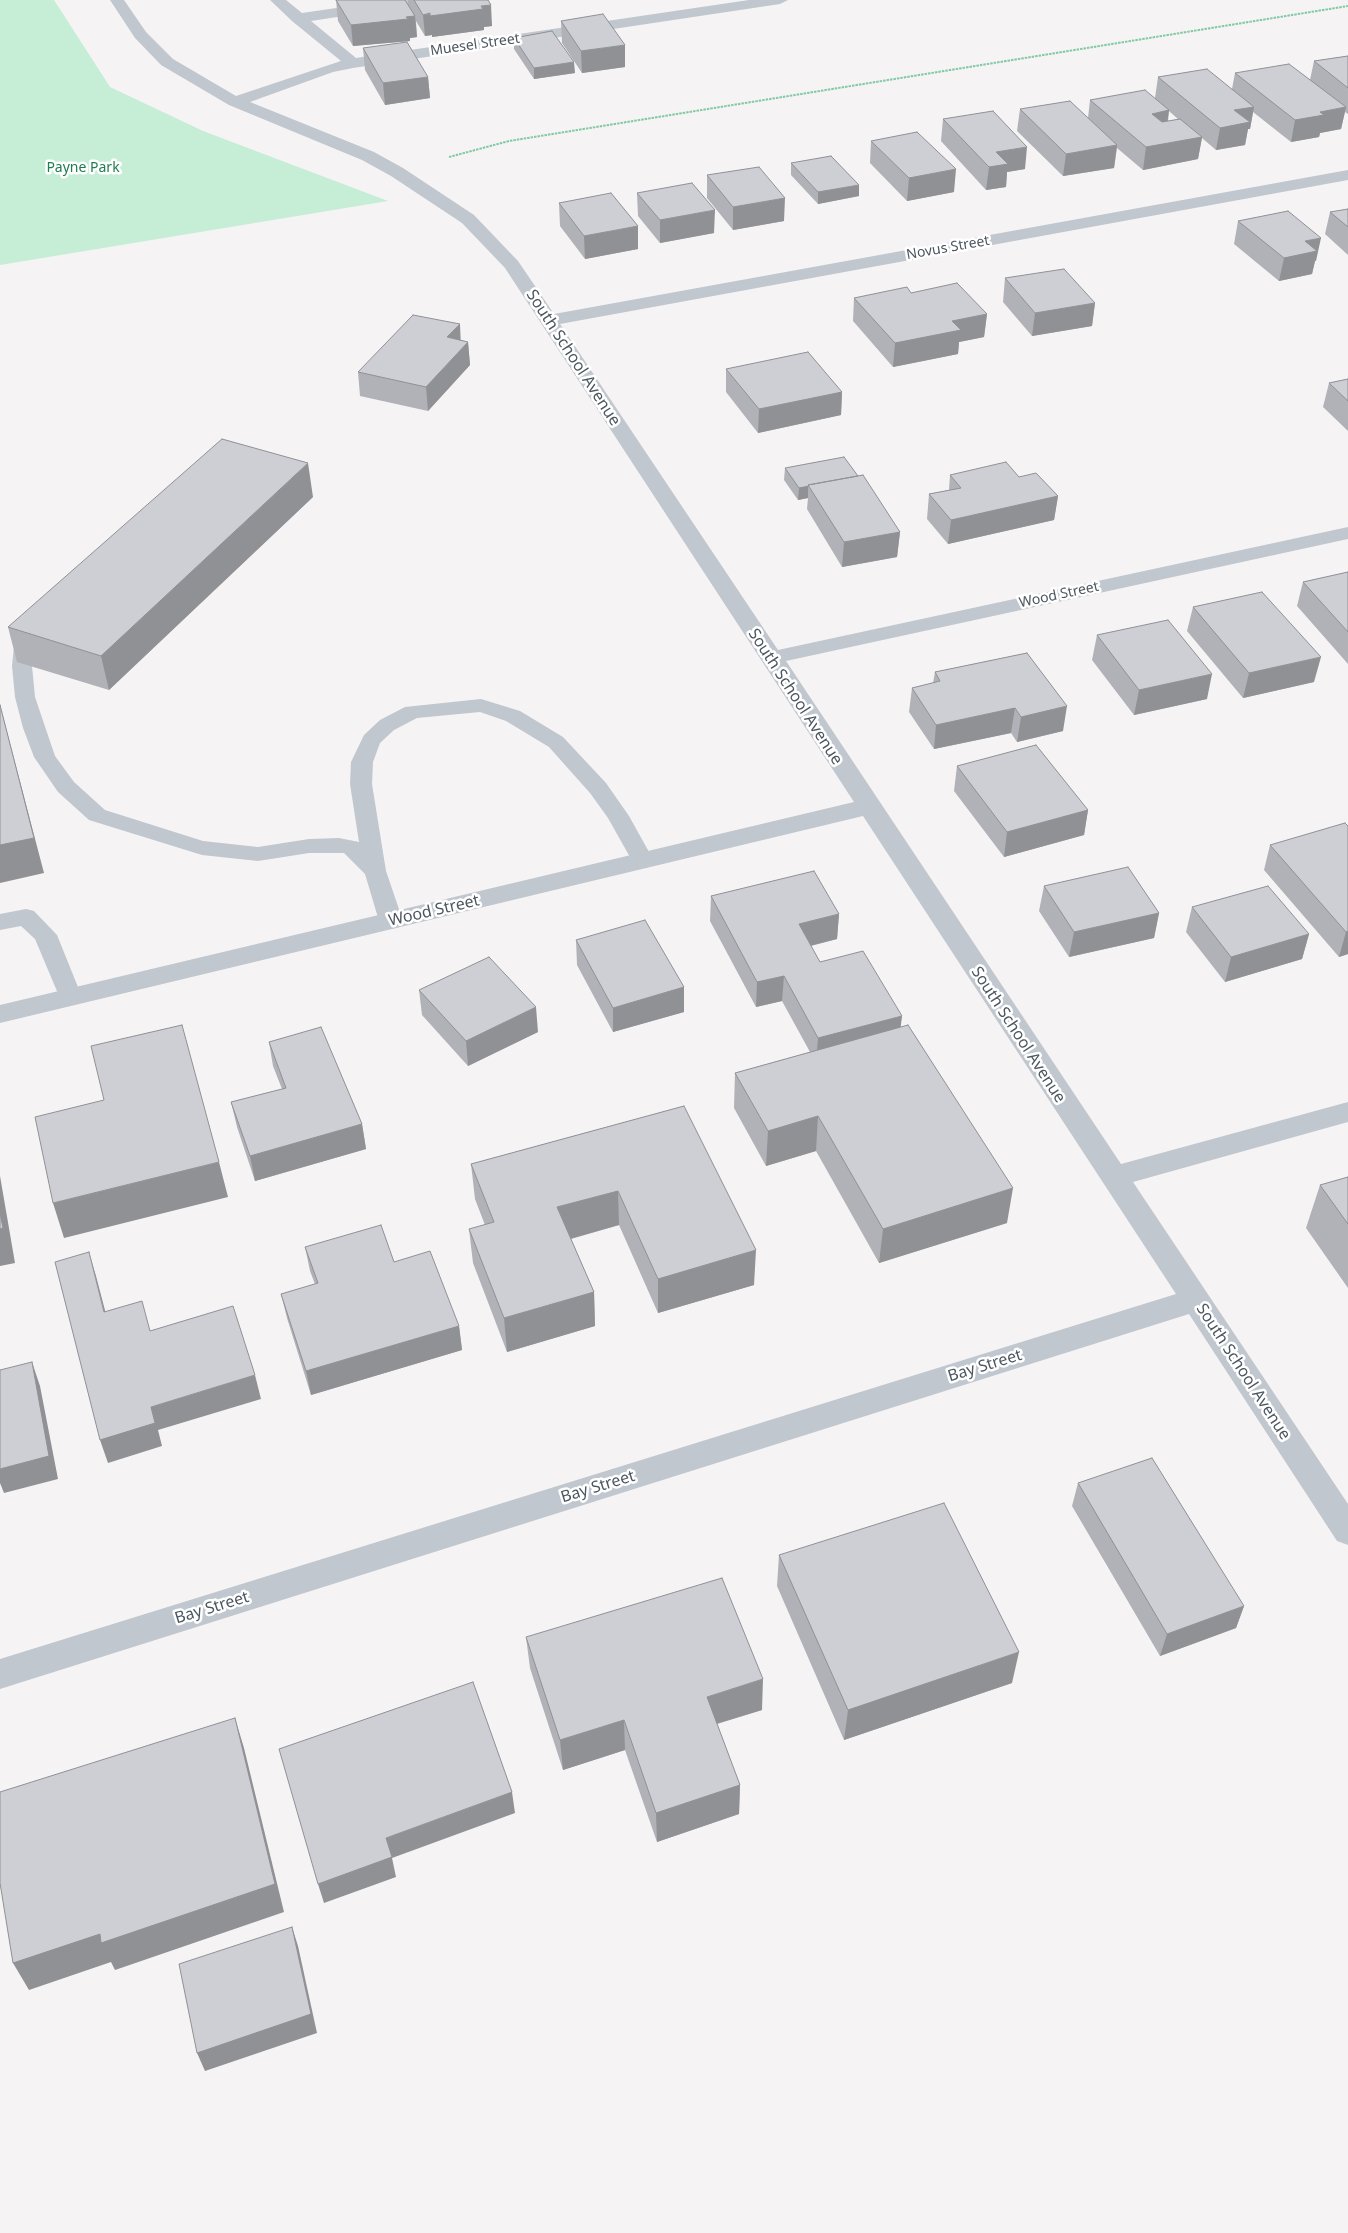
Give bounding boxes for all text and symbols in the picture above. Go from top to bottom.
street label: Muesel Street [429,30,521,60]
park label: Payne Park [46,160,120,176]
street label: Novus Street [905,232,991,264]
street label: South School Avenue [522,286,624,430]
street label: Wood Street [1018,578,1100,612]
street label: South School Avenue [744,625,846,769]
street label: Wood Street [387,891,481,931]
street label: South School Avenue [967,963,1069,1107]
street label: South School Avenue [1192,1300,1294,1444]
street label: Bay Street [946,1346,1024,1386]
street label: Bay Street [559,1467,637,1507]
street label: Bay Street [173,1588,251,1628]

